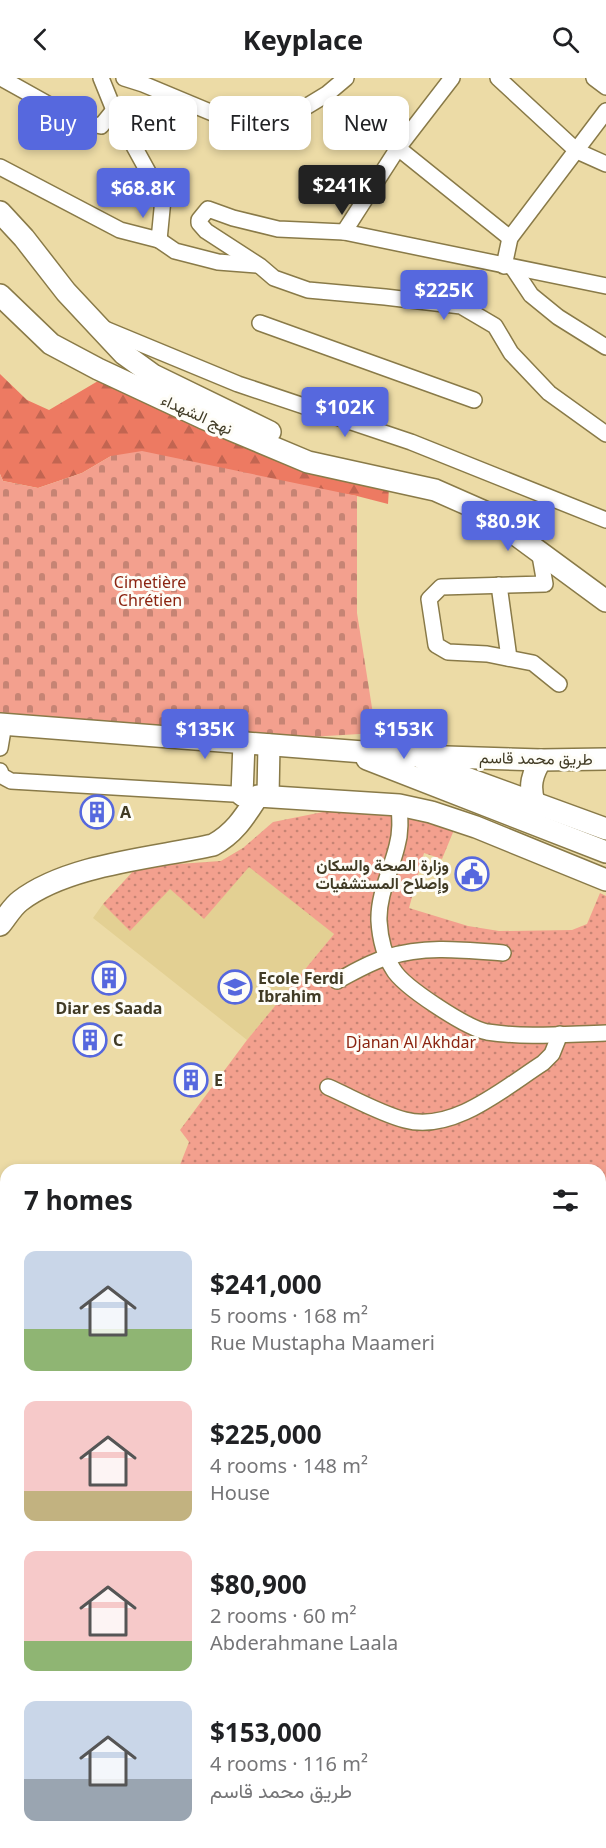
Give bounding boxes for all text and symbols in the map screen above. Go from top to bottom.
text: Keyplace [243,21,363,58]
icon: back [24,23,57,56]
icon: search [549,23,582,56]
chip: Buy [18,96,97,150]
chip: Rent [109,96,197,150]
chip: Filters [209,96,311,150]
chip: New [323,96,409,150]
pin: $241K [300,165,384,216]
pin: $68.8K [94,168,192,219]
text: $241K [312,171,372,198]
text: $68.8K [111,174,175,201]
pin: $225K [402,270,486,321]
text: $225K [414,276,474,303]
pin: $102K [303,387,387,438]
street label: نهج الشهداء [157,388,236,440]
text: $102K [315,393,375,420]
pin: $80.9K [459,501,557,552]
text: $80.9K [476,507,540,534]
park label: Cimetière Chrétien [114,571,186,611]
pin: $135K [163,709,247,760]
pin: $153K [362,709,446,760]
text: $135K [175,715,235,742]
text: $153K [374,715,434,742]
street label: طريق محمد قاسم [479,746,593,770]
building icon: A [79,794,115,830]
place label: A [120,801,132,823]
place label: وزارة الصحة والسكان وإصلاح المستشفيات [316,854,449,894]
public building icon: وزارة الصحة والسكان وإصلاح المستشفيات [454,856,490,892]
building icon: Diar es Saada [91,960,127,996]
place label: Ecole Ferdi Ibrahim [258,967,344,1007]
school or university icon: Ecole Ferdi Ibrahim [217,969,253,1005]
place label: Diar es Saada [56,997,162,1019]
building icon: C [72,1022,108,1058]
place label: C [113,1029,123,1051]
park label: Djanan Al Akhdar [346,1031,477,1053]
building icon: E [173,1062,209,1098]
place label: E [214,1069,223,1091]
text: 7 homes [24,1182,133,1218]
icon: filters [549,1184,582,1217]
text: $241,000 [210,1266,322,1302]
icon: home [72,1275,144,1347]
text: 5 rooms · 168 m² [210,1302,368,1329]
text: Rue Mustapha Maameri [210,1329,435,1356]
text: $225,000 [210,1416,322,1452]
icon: home [72,1425,144,1497]
text: 4 rooms · 148 m² [210,1452,368,1479]
text: House [210,1479,270,1506]
text: $80,900 [210,1566,307,1602]
icon: home [72,1575,144,1647]
text: 2 rooms · 60 m² [210,1602,357,1629]
text: Abderahmane Laala [210,1629,398,1656]
text: $153,000 [210,1714,322,1750]
icon: home [72,1725,144,1797]
text: 4 rooms · 116 m² [210,1750,368,1777]
text: طريق محمد قاسم [210,1777,352,1804]

